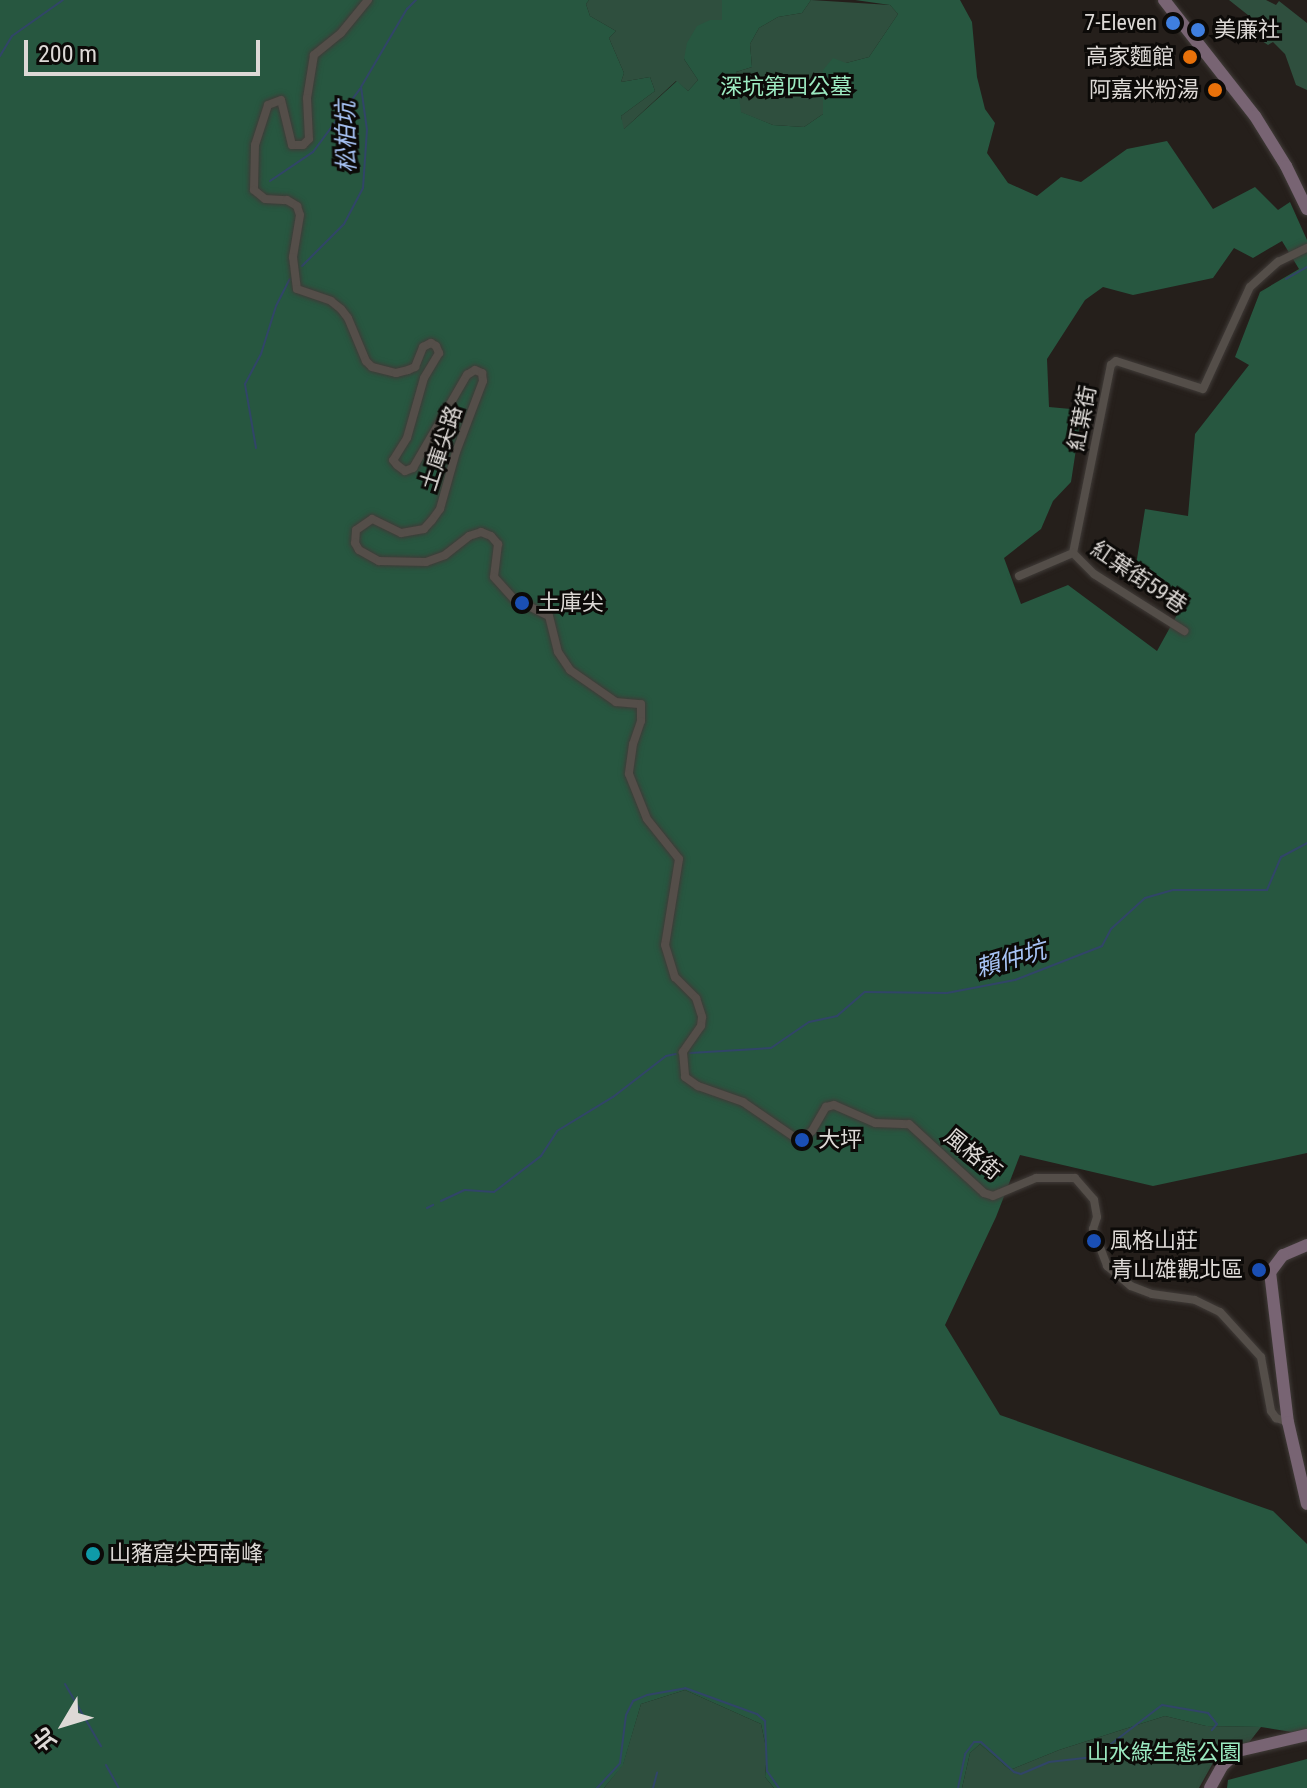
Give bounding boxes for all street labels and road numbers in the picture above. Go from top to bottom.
street label: 紅葉街 [1063,383,1101,453]
street label: 土庫尖路 [415,402,467,494]
street label: 紅葉街59巷 [1086,535,1192,619]
street label: 風格街 [939,1123,1007,1185]

